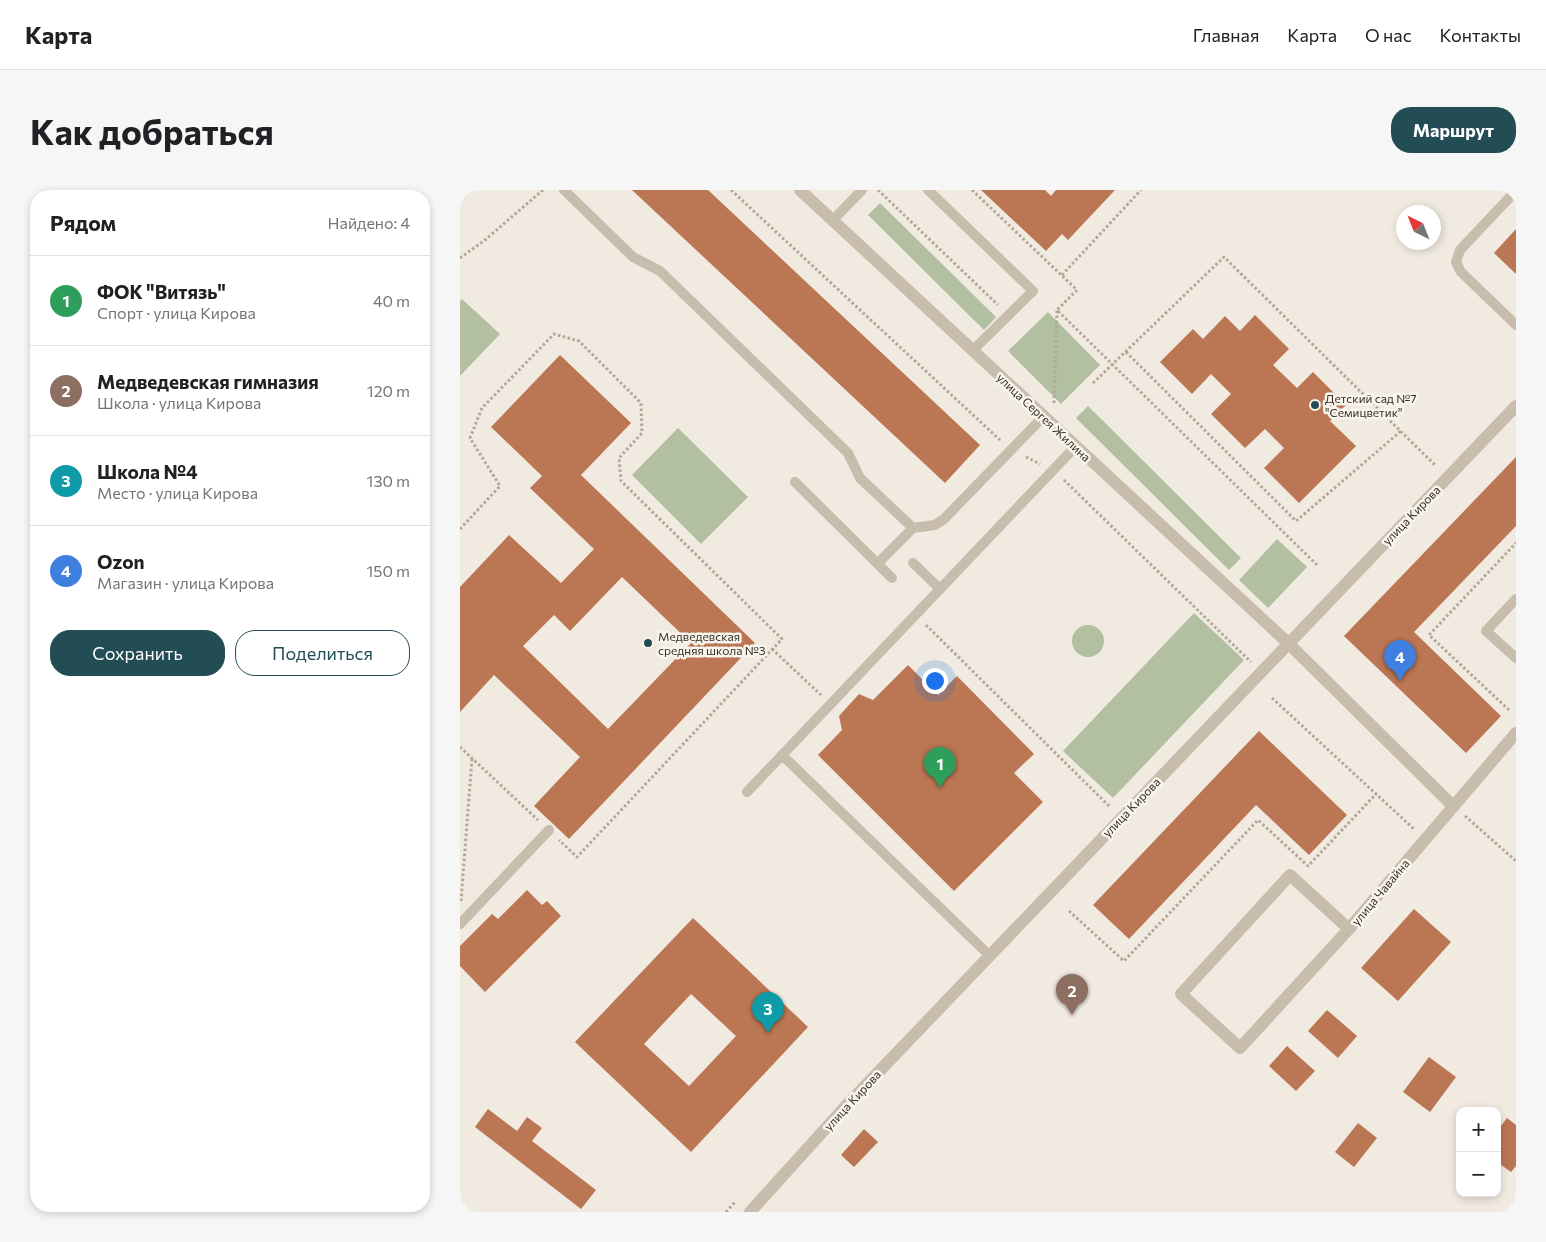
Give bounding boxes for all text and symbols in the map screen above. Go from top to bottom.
text: Карта [25,20,92,49]
text: Главная [1193,24,1259,46]
text: Карта [1287,24,1337,46]
text: О нас [1365,24,1412,46]
text: Контакты [1440,24,1521,46]
button: Маршрут [1391,107,1516,153]
text: Как добраться [30,109,274,152]
north arrow [1396,205,1441,250]
text: Рядом [50,210,116,235]
text: Найдено: 4 [328,213,410,232]
text: ФОК "Витязь" [97,280,226,303]
text: 1 [62,291,70,310]
text: 40 m [373,291,410,310]
text: Спорт · улица Кирова [97,303,256,322]
text: Медведевская гимназия [97,370,319,393]
street label: улица Сергея Жилина [994,370,1094,464]
text: 2 [61,381,71,400]
text: 120 m [367,381,410,400]
place label: Детский сад №7 "Семицветик" [1325,391,1417,419]
text: Школа · улица Кирова [97,393,261,412]
marker: Детский сад №7 "Семицветик" [1309,399,1321,411]
text: Школа №4 [97,460,198,483]
text: 3 [61,471,71,490]
text: 130 m [367,471,410,490]
text: Место · улица Кирова [97,483,258,502]
street label: улица Кирова [1379,483,1443,547]
text: Ozon [97,550,145,573]
text: 4 [61,561,71,580]
text: 150 m [367,561,410,580]
text: Магазин · улица Кирова [97,573,274,592]
place label: Медведевская средняя школа №3 [658,629,766,657]
button: Сохранить [50,630,225,676]
button: Поделиться [235,630,410,676]
marker: Медведевская средняя школа №3 [642,637,654,649]
pin: 4 [1384,640,1416,681]
your location [922,668,948,694]
pin: 1 [924,747,956,788]
street label: улица Кирова [1099,775,1163,839]
street label: улица Чавайна [1348,856,1412,928]
pin: 2 [1056,974,1088,1015]
pin: 3 [752,992,784,1033]
street label: улица Кирова [821,1067,883,1133]
map controls [1456,1107,1501,1197]
button: + [1456,1107,1501,1152]
button: − [1456,1152,1501,1197]

